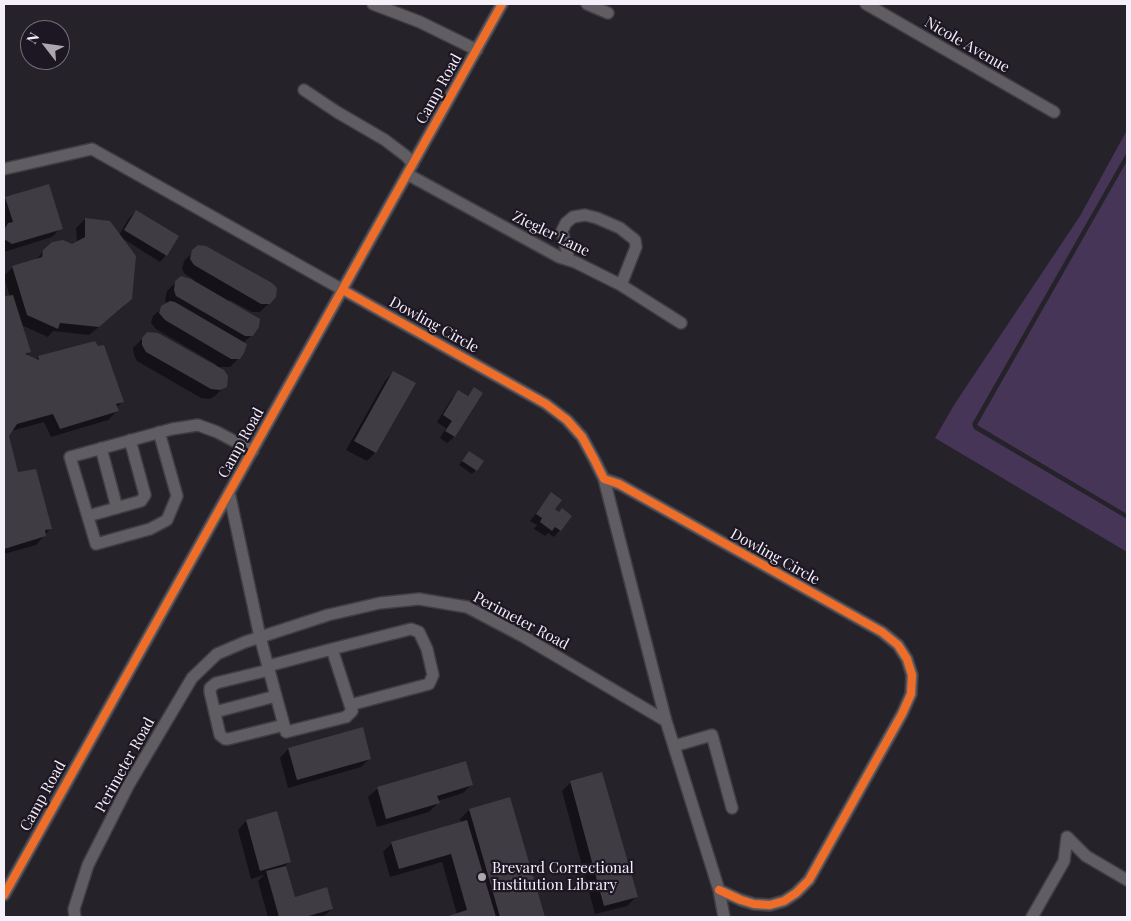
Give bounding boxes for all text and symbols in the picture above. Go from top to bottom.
street label: Nicole Avenue [921,13,1013,77]
north arrow [20,20,70,70]
text: N [22,29,43,47]
street label: Camp Road [412,51,466,127]
street label: Ziegler Lane [509,208,593,260]
street label: Dowling Circle [386,293,482,357]
street label: Camp Road [214,405,268,481]
street label: Dowling Circle [727,525,823,589]
street label: Perimeter Road [470,588,572,654]
street label: Perimeter Road [92,714,158,816]
street label: Camp Road [16,758,70,834]
place label: Brevard Correctional Institution Library [492,859,634,894]
marker: Brevard Correctional Institution Library [476,871,488,883]

